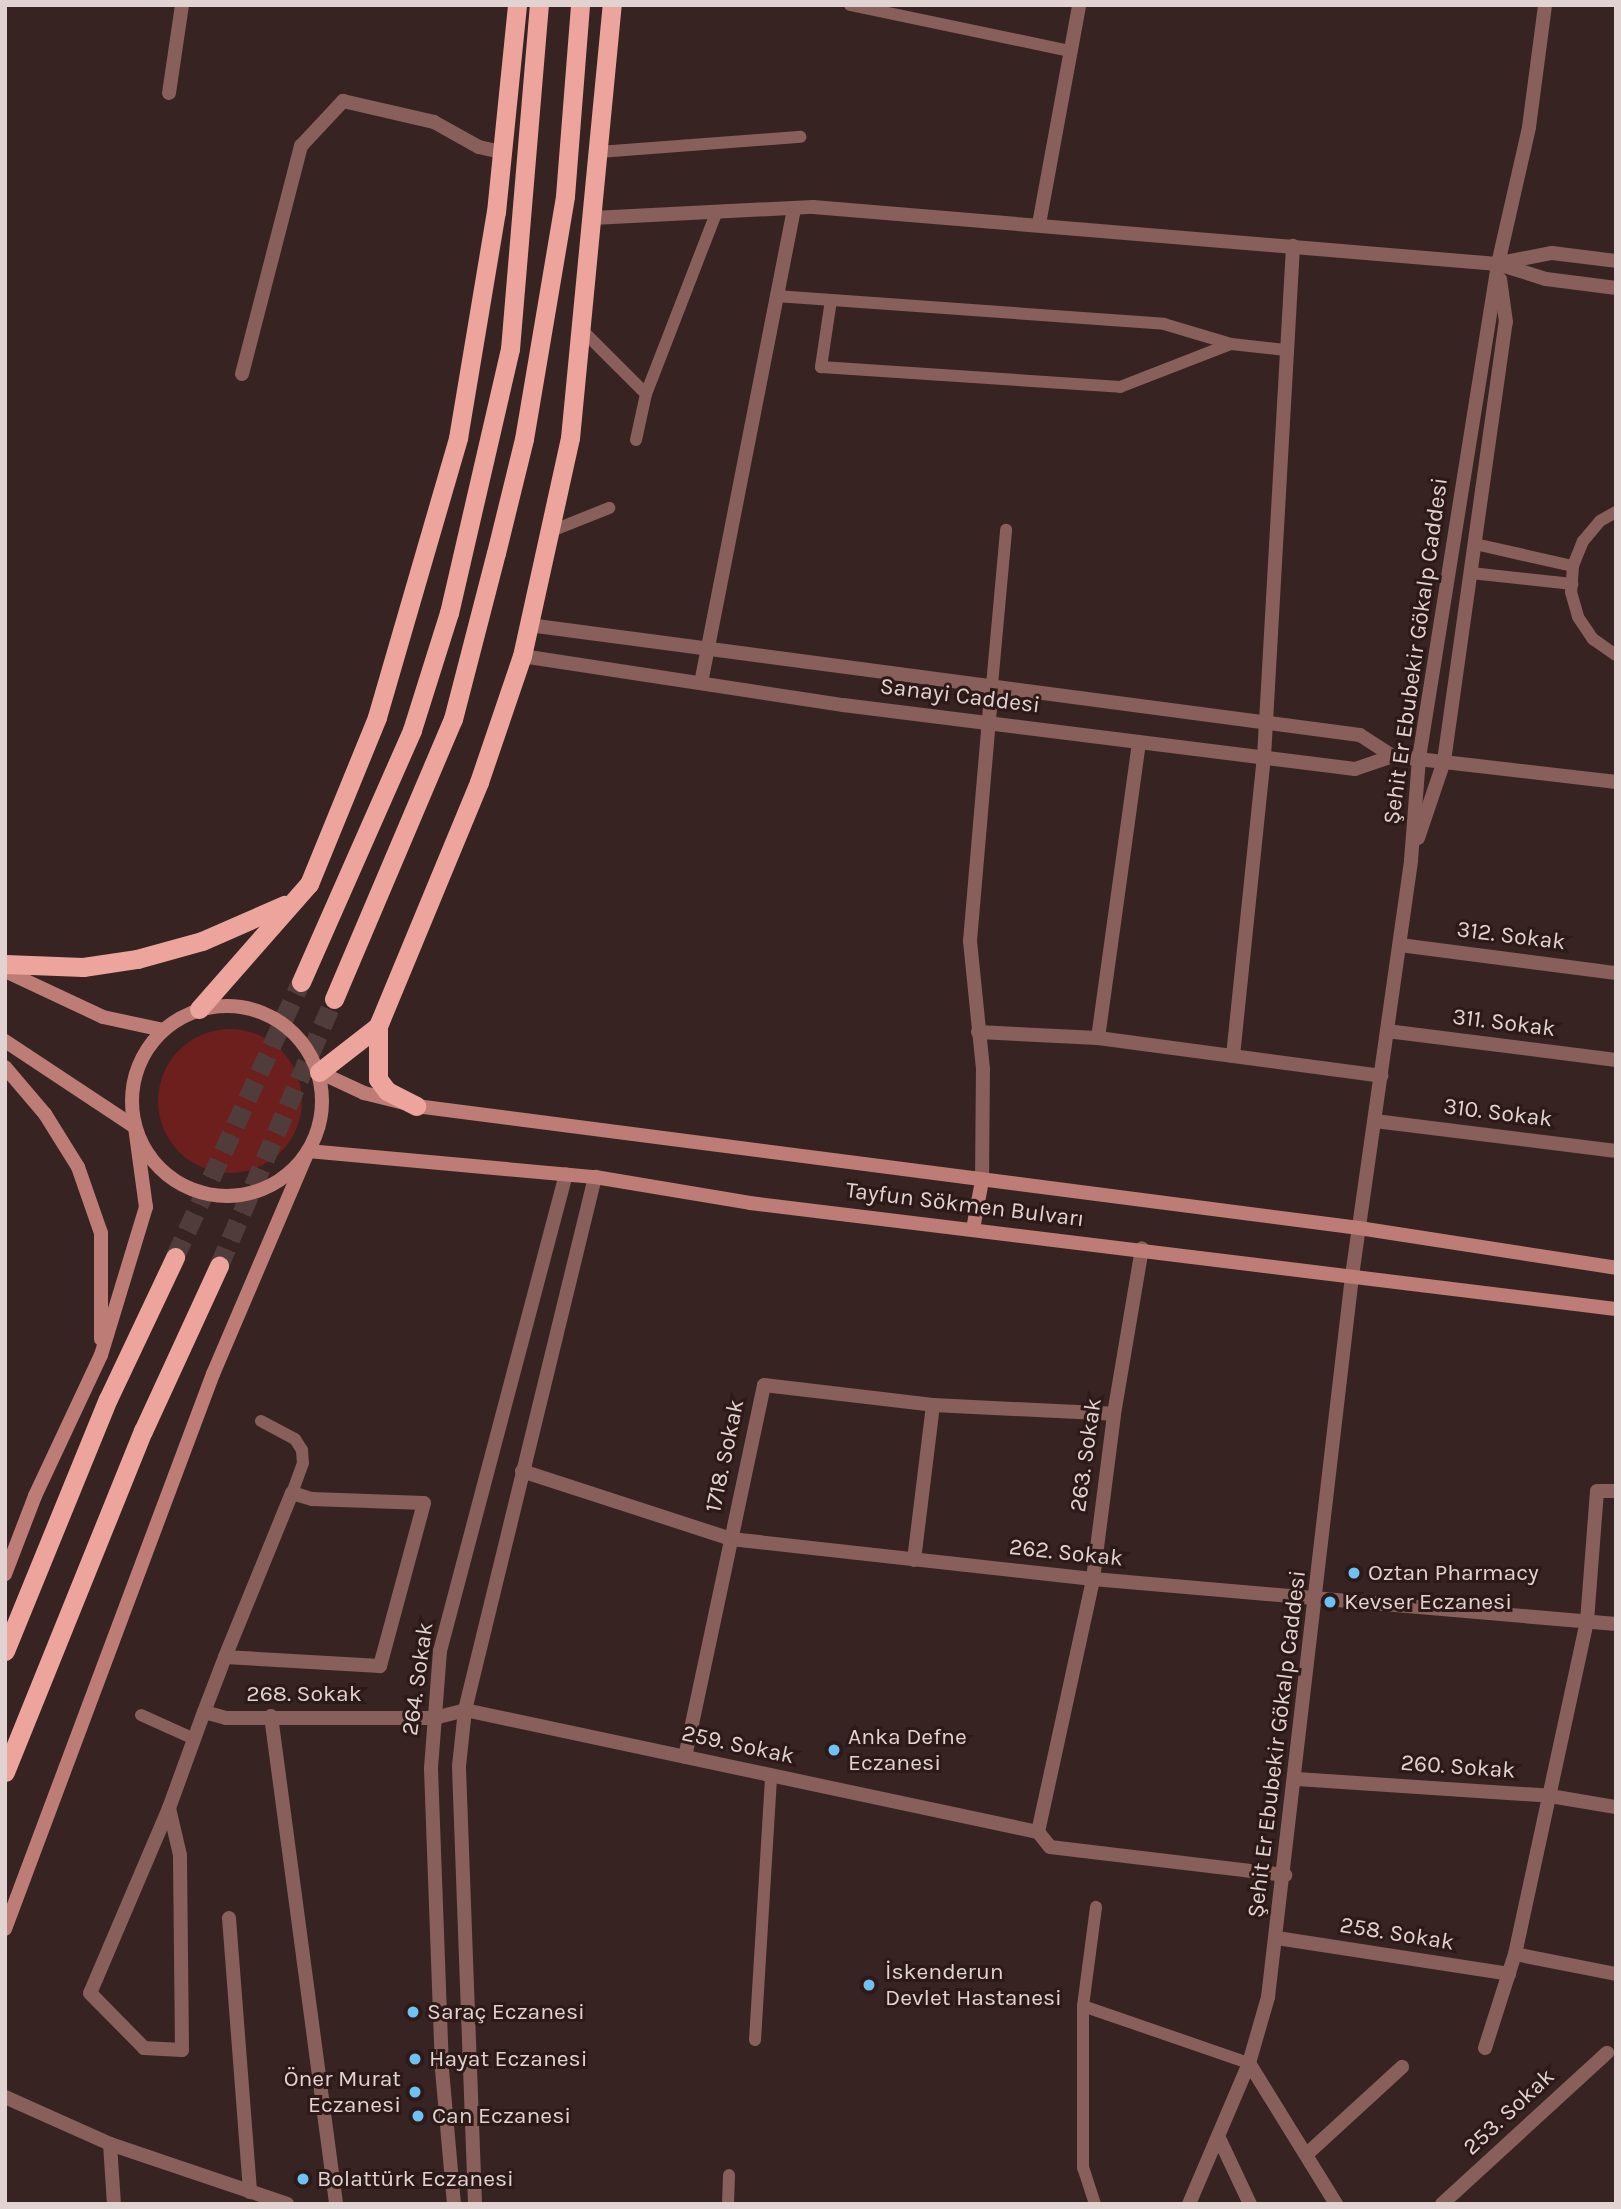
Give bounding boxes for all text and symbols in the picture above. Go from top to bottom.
street label: Şehit Er Ebubekir Gökalp Caddesi [1378,476,1454,826]
street label: Sanayi Caddesi [878,672,1042,720]
street label: 312. Sokak [1455,916,1567,956]
street label: 311. Sokak [1451,1003,1557,1043]
street label: 310. Sokak [1442,1093,1554,1133]
street label: Tayfun Sökmen Bulvarı [844,1177,1086,1233]
street label: 263. Sokak [1064,1396,1108,1514]
street label: 1718. Sokak [700,1397,750,1515]
street label: 262. Sokak [1008,1533,1124,1573]
place label: Oztan Pharmacy [1368,1559,1539,1587]
marker: Oztan Pharmacy [1346,1565,1362,1581]
street label: Şehit Er Ebubekir Gökalp Caddesi [1242,1569,1312,1919]
place label: Kevser Eczanesi [1344,1588,1512,1616]
marker: Kevser Eczanesi [1322,1594,1338,1610]
street label: 264. Sokak [396,1621,440,1737]
street label: 268. Sokak [246,1680,362,1708]
street label: 259. Sokak [679,1720,797,1770]
place label: Anka Defne Eczanesi [848,1723,967,1777]
marker: Anka Defne Eczanesi [826,1742,842,1758]
street label: 260. Sokak [1400,1749,1516,1785]
street label: 258. Sokak [1338,1911,1456,1957]
place label: İskenderun Devlet Hastanesi [885,1958,1062,2012]
marker: İskenderun Devlet Hastanesi [859,1975,879,1995]
place label: Saraç Eczanesi [427,1998,585,2026]
marker: Saraç Eczanesi [405,2004,421,2020]
place label: Hayat Eczanesi [429,2045,588,2073]
marker: Hayat Eczanesi [407,2051,423,2067]
street label: 253. Sokak [1458,2063,1560,2161]
place label: Öner Murat Eczanesi [284,2065,401,2119]
marker: Öner Murat Eczanesi [407,2084,423,2100]
place label: Can Eczanesi [432,2102,571,2130]
marker: Can Eczanesi [410,2108,426,2124]
place label: Bolattürk Eczanesi [317,2165,514,2193]
marker: Bolattürk Eczanesi [295,2171,311,2187]

